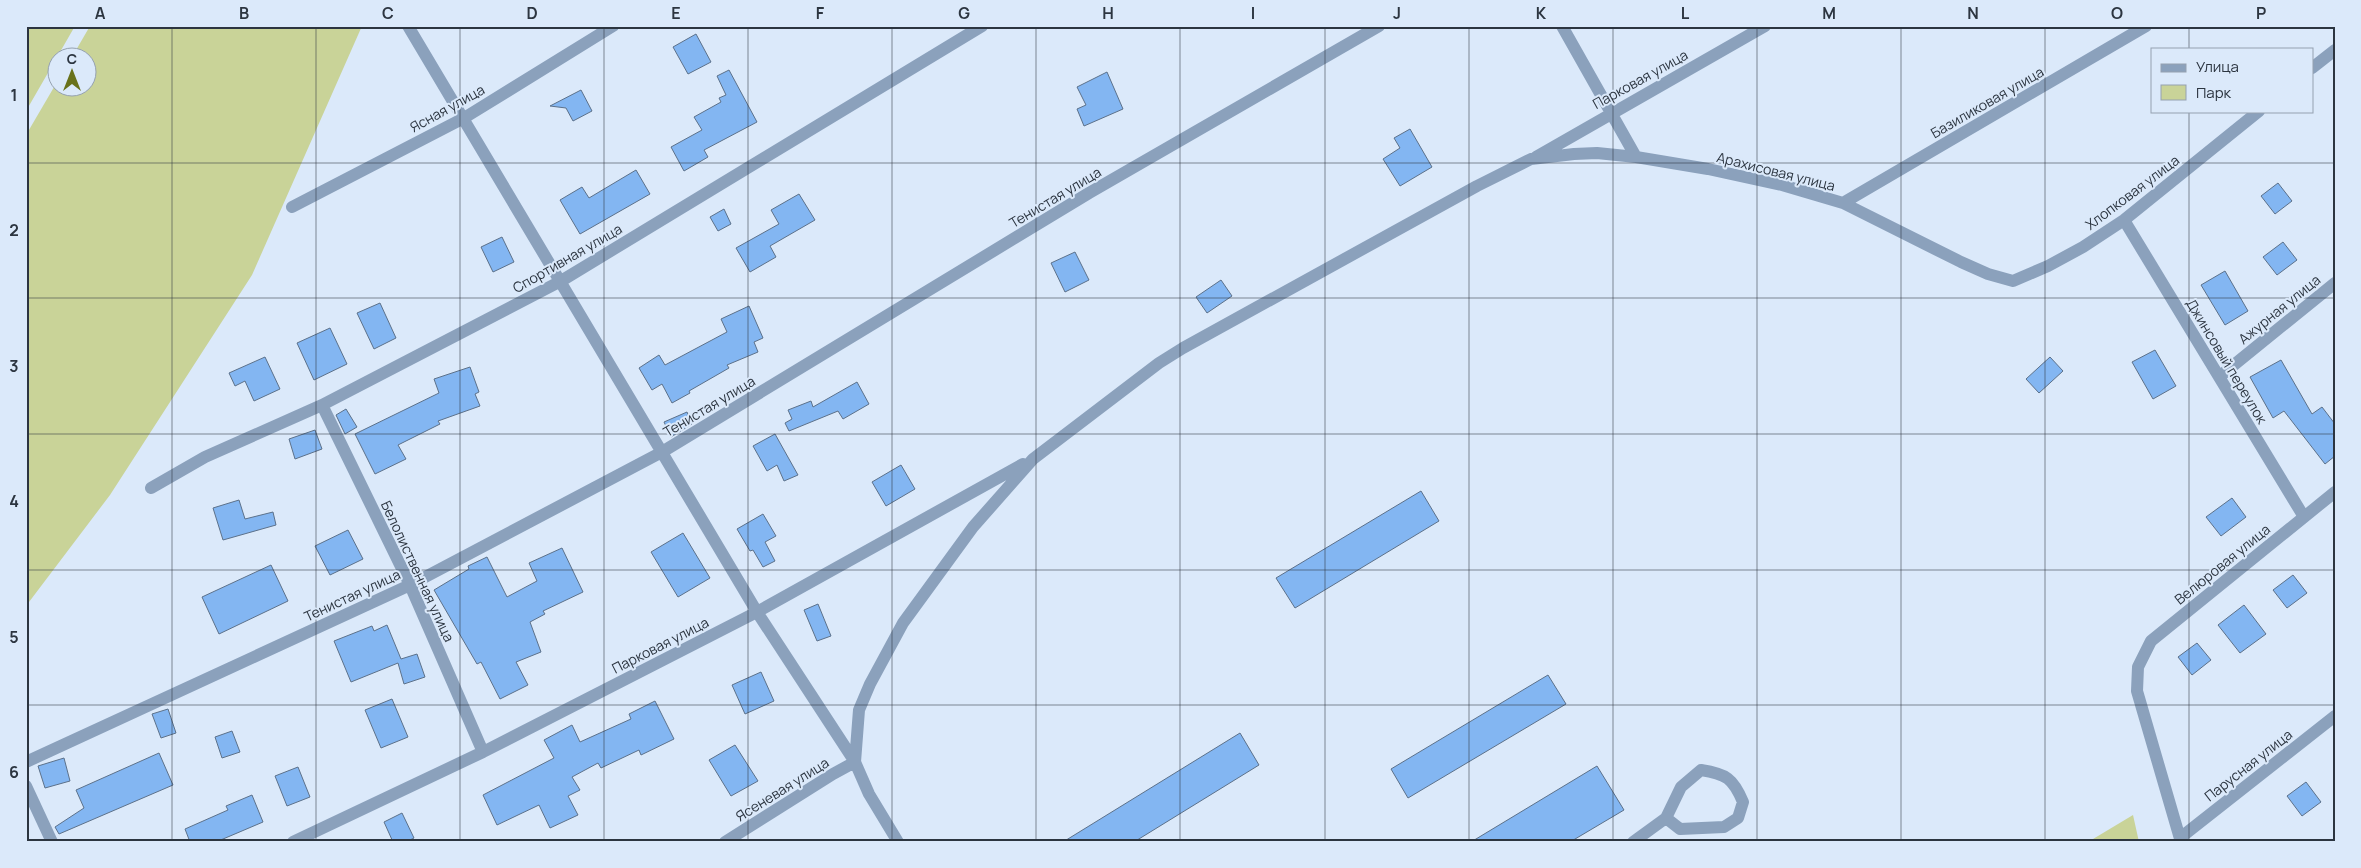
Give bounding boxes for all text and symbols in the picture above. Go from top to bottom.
text: A [95,2,106,24]
text: B [239,2,249,24]
text: C [382,2,394,24]
text: D [526,2,538,24]
text: E [671,2,681,24]
text: F [816,2,825,24]
text: G [958,2,970,24]
text: H [1102,2,1114,24]
text: I [1251,2,1255,24]
text: J [1393,2,1401,24]
text: K [1536,2,1547,24]
text: L [1681,2,1690,24]
text: M [1822,2,1836,24]
text: N [1967,2,1979,24]
text: O [2111,2,2123,24]
text: P [2256,2,2266,24]
street label: Парковая улица [1589,45,1691,113]
north arrow [48,48,98,98]
legend [2151,48,2314,112]
text: С [67,49,77,68]
text: Улица [2196,56,2239,77]
street label: Базиликовая улица [1927,62,2047,142]
street label: Ясная улица [406,80,488,136]
text: Парк [2196,82,2232,103]
text: 1 [10,84,18,106]
street label: Арахисовая улица [1715,147,1837,195]
street label: Хлопковая улица [2081,150,2183,234]
street label: Тенистая улица [1006,162,1104,232]
text: 2 [9,219,19,241]
street label: Спортивная улица [509,219,625,297]
street label: Ажурная улица [2234,270,2324,348]
street label: Джинсовый переулок [2182,295,2272,428]
text: 3 [9,355,19,377]
street label: Тенистая улица [660,371,758,441]
text: 4 [9,490,19,512]
street label: Белолиственная улица [377,497,459,645]
street label: Велюровая улица [2170,520,2274,608]
street label: Тенистая улица [301,564,403,626]
street label: Парковая улица [608,612,712,678]
text: 5 [9,626,19,648]
street label: Парусная улица [2200,725,2296,805]
street label: Ясеневая улица [732,753,832,825]
text: 6 [9,761,19,783]

